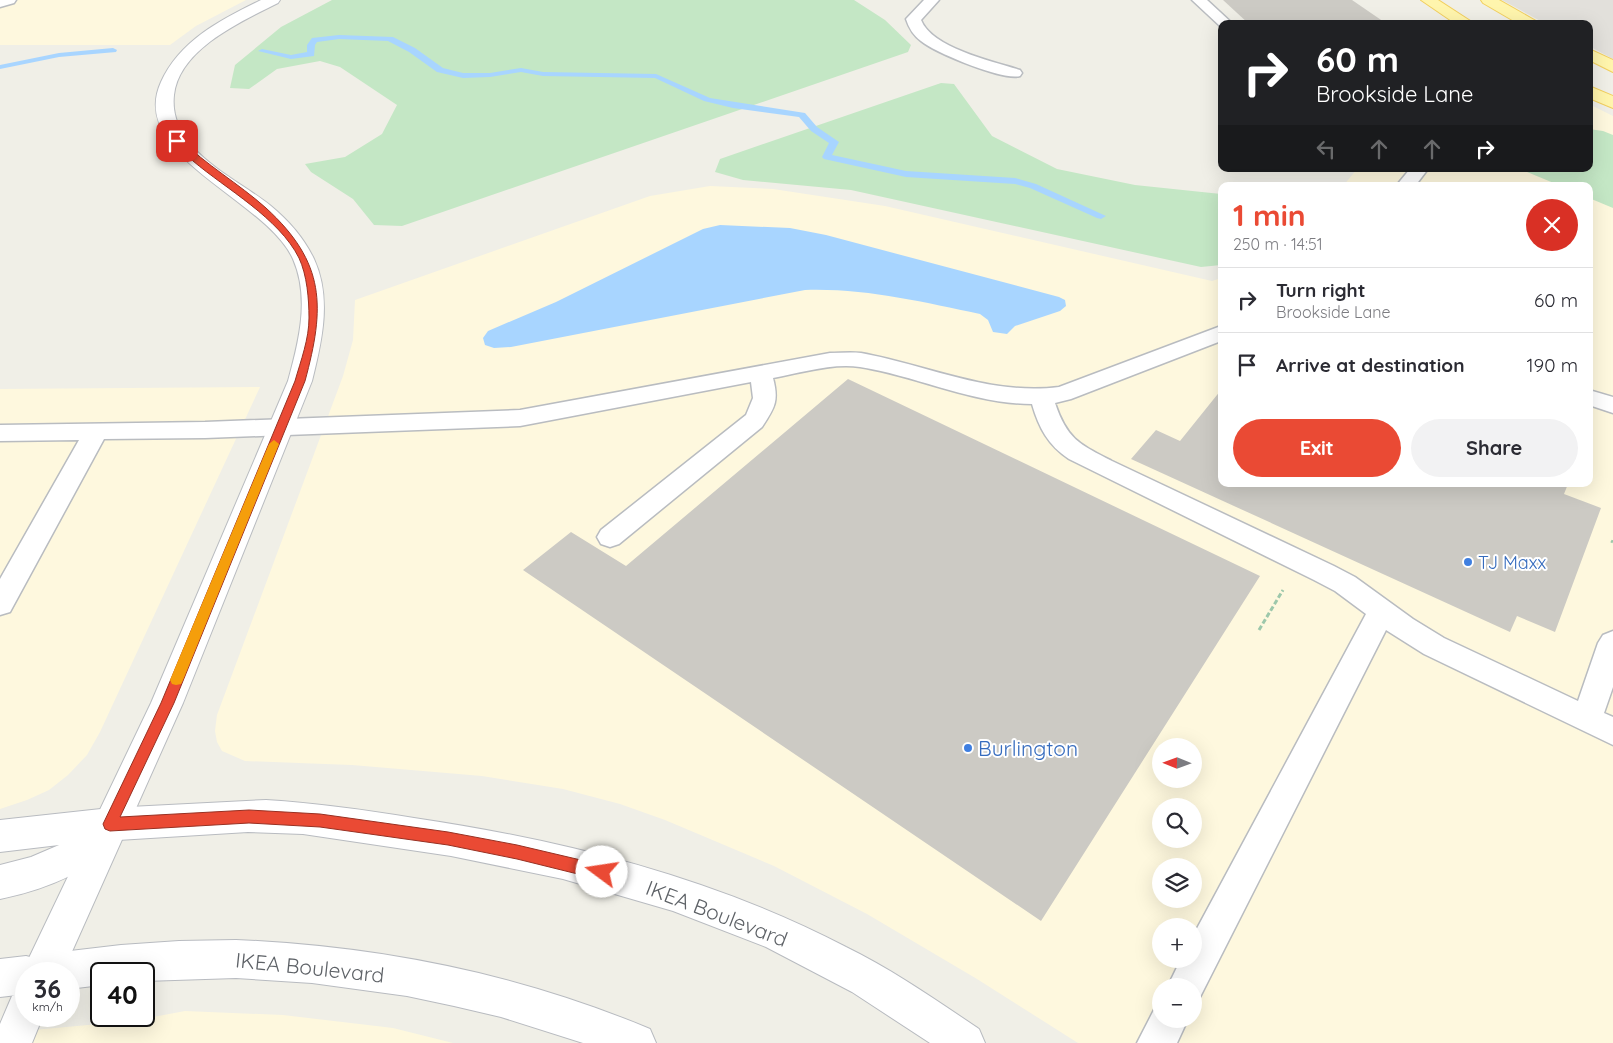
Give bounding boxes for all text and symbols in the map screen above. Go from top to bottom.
text: 60 m [1316,37,1399,81]
icon: right [1233,40,1298,105]
text: Brookside Lane [1316,80,1474,108]
pin [156,120,198,162]
icon: arrive [163,127,191,155]
icon: left [1312,135,1340,163]
icon: ahead [1365,135,1393,163]
icon: ahead [1418,135,1446,163]
icon: right [1471,135,1499,163]
text: 1 min [1233,196,1306,234]
button: close [1526,199,1578,251]
text: 250 m · 14:51 [1233,234,1323,254]
text: Turn right [1276,278,1365,302]
icon: right [1233,286,1261,314]
text: 60 m [1534,288,1578,312]
text: Brookside Lane [1276,302,1391,322]
icon: arrive [1233,351,1261,379]
text: Arrive at destination [1276,353,1465,377]
text: 190 m [1527,353,1578,377]
button: Exit [1233,419,1401,477]
button: Share [1411,419,1578,477]
place label: TJ Maxx [1478,551,1546,574]
marker: TJ Maxx [1462,556,1474,568]
place label: Burlington [978,735,1078,761]
north arrow [1152,738,1202,788]
map controls [1152,738,1202,1028]
marker: Burlington [962,742,974,754]
button: search [1152,798,1202,848]
position arrow [575,845,627,897]
button: layers [1152,858,1202,908]
street label: IKEA Boulevard [643,874,791,952]
button: + [1152,918,1202,968]
street label: IKEA Boulevard [234,946,386,988]
speed limit sign: 40 [90,962,155,1027]
text: 36 [34,973,61,1004]
button: − [1152,978,1202,1028]
text: km/h [32,999,63,1014]

